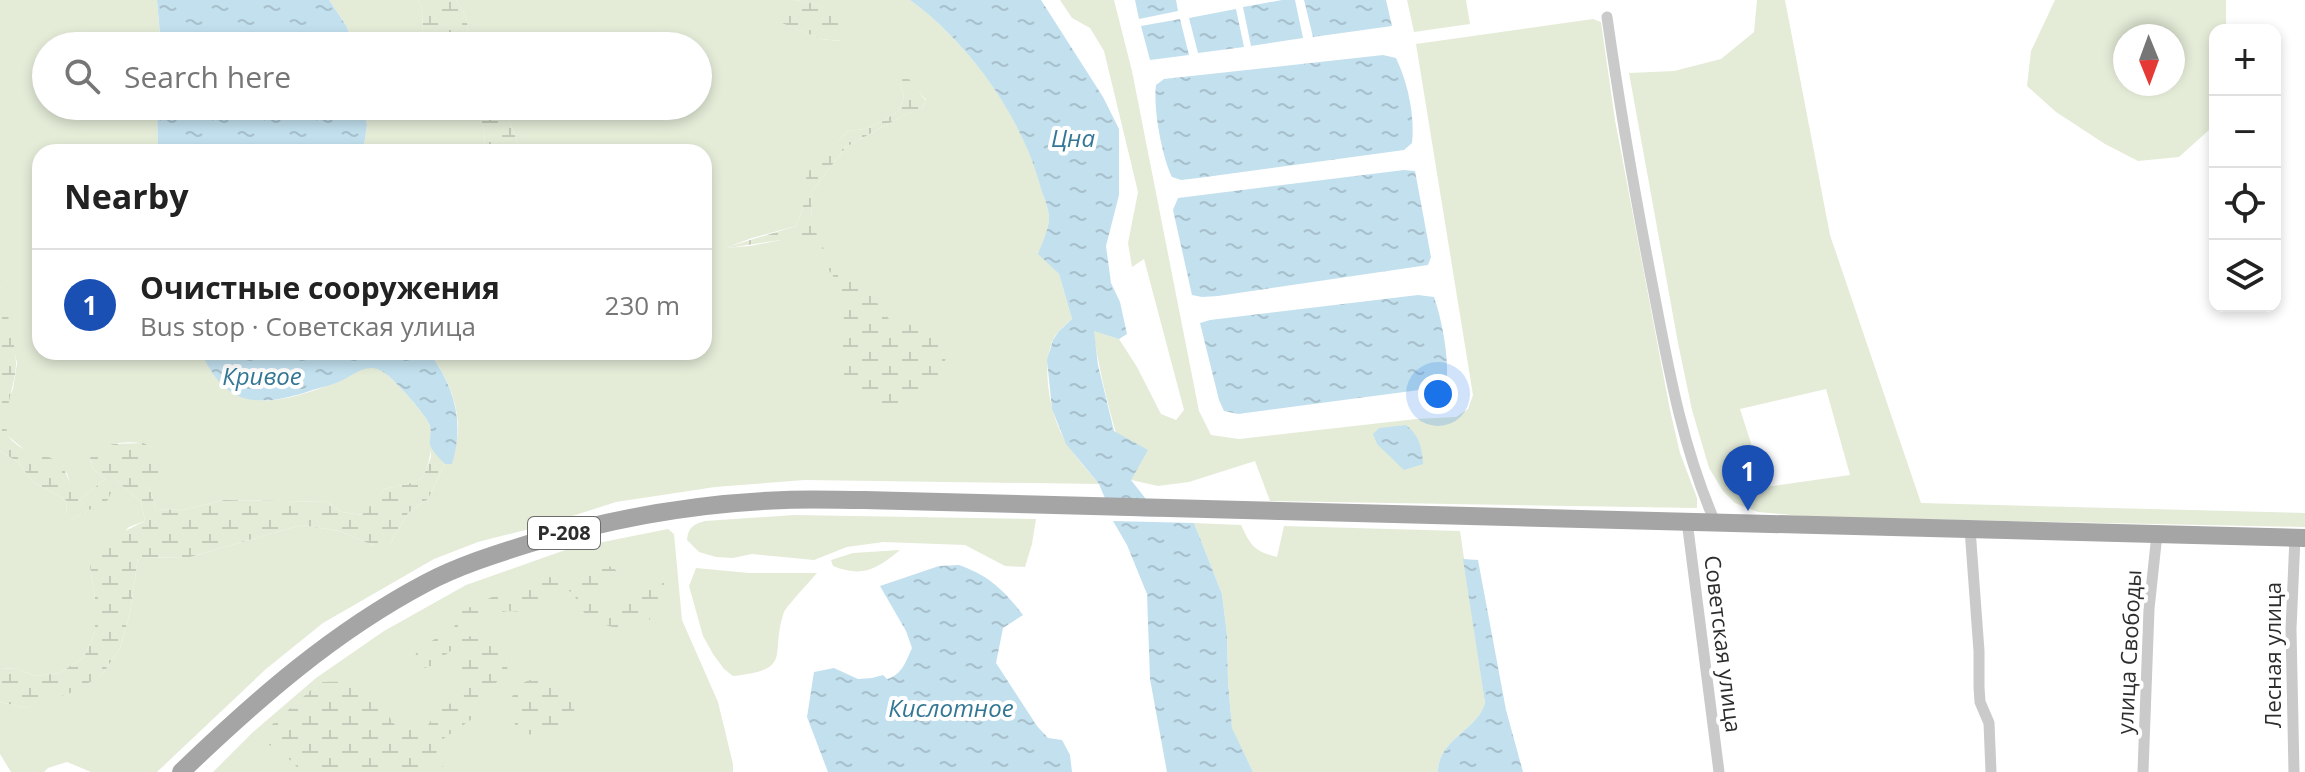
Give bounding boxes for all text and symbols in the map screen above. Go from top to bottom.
north arrow [2113,24,2185,96]
map controls [2209,24,2281,312]
button: + [2209,24,2281,96]
search box [32,32,712,120]
icon: search [60,54,104,98]
text: Search here [124,56,291,97]
button: − [2209,96,2281,168]
water label: Цна [1051,121,1095,154]
button: locate [2209,168,2281,240]
text: Nearby [64,173,189,219]
button: layers [2209,240,2281,312]
text: Очистные сооружения [140,267,500,308]
text: 1 [83,287,97,323]
text: 230 m [605,287,680,323]
text: Bus stop · Советская улица [140,308,476,344]
water label: Кривое [222,359,302,392]
your location [1418,374,1458,414]
pin: 1 [1722,445,1774,511]
road number: Р-208 [528,517,600,549]
street label: Советская улица [1698,554,1750,734]
street label: улица Свободы [2109,569,2147,735]
street label: Лесная улица [2257,582,2287,728]
water label: Кислотное [888,691,1014,724]

